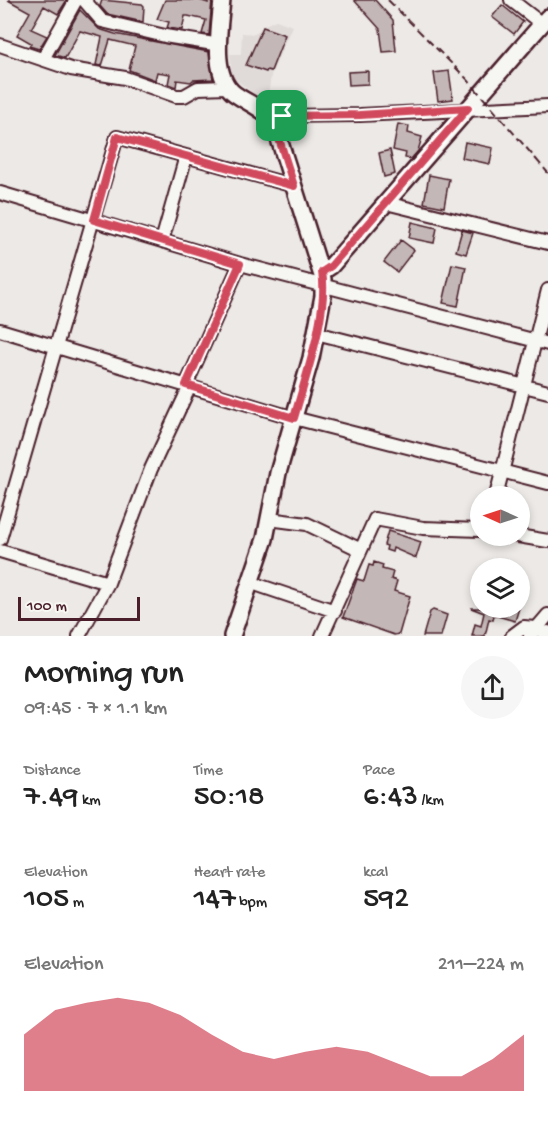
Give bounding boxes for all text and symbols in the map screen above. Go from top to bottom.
pin [256,90,307,141]
icon: arrive [265,99,298,132]
north arrow [470,486,530,546]
map controls [470,486,530,618]
button: layers [470,558,530,618]
scale bar [18,594,140,622]
text: 100 m [27,598,67,617]
text: Morning run [24,656,184,694]
button: share [461,656,524,719]
text: 09:45 · 7 × 1.1 km [24,698,167,721]
text: Distance [24,762,81,781]
text: Time [194,762,223,781]
text: Pace [363,762,395,781]
text: 7.49 [24,781,78,816]
text: 50:18 [194,781,264,816]
text: 6:43 [363,781,418,816]
text: km [78,792,101,811]
text: /km [418,792,444,811]
text: Elevation [24,864,88,883]
text: Heart rate [194,864,265,883]
text: kcal [363,864,388,883]
text: 105 [24,883,69,918]
text: 147 [194,883,236,918]
text: 592 [363,883,409,918]
text: m [69,894,84,913]
text: bpm [236,894,267,913]
text: Elevation [24,954,104,977]
text: 211–224 m [438,954,524,977]

